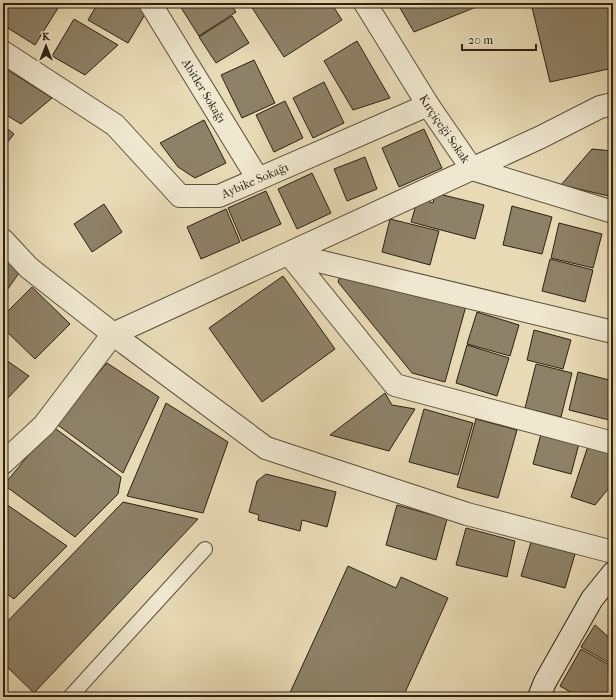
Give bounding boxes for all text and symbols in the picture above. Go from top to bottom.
north arrow [26,26,66,66]
scale bar [462,26,536,52]
text: K [42,30,51,43]
text: 20 m [468,33,493,47]
street label: Abitler Sokağı [178,55,229,126]
street label: Kırçiçeği Sokak [416,92,473,167]
street label: Aybike Sokağı [218,159,291,202]

